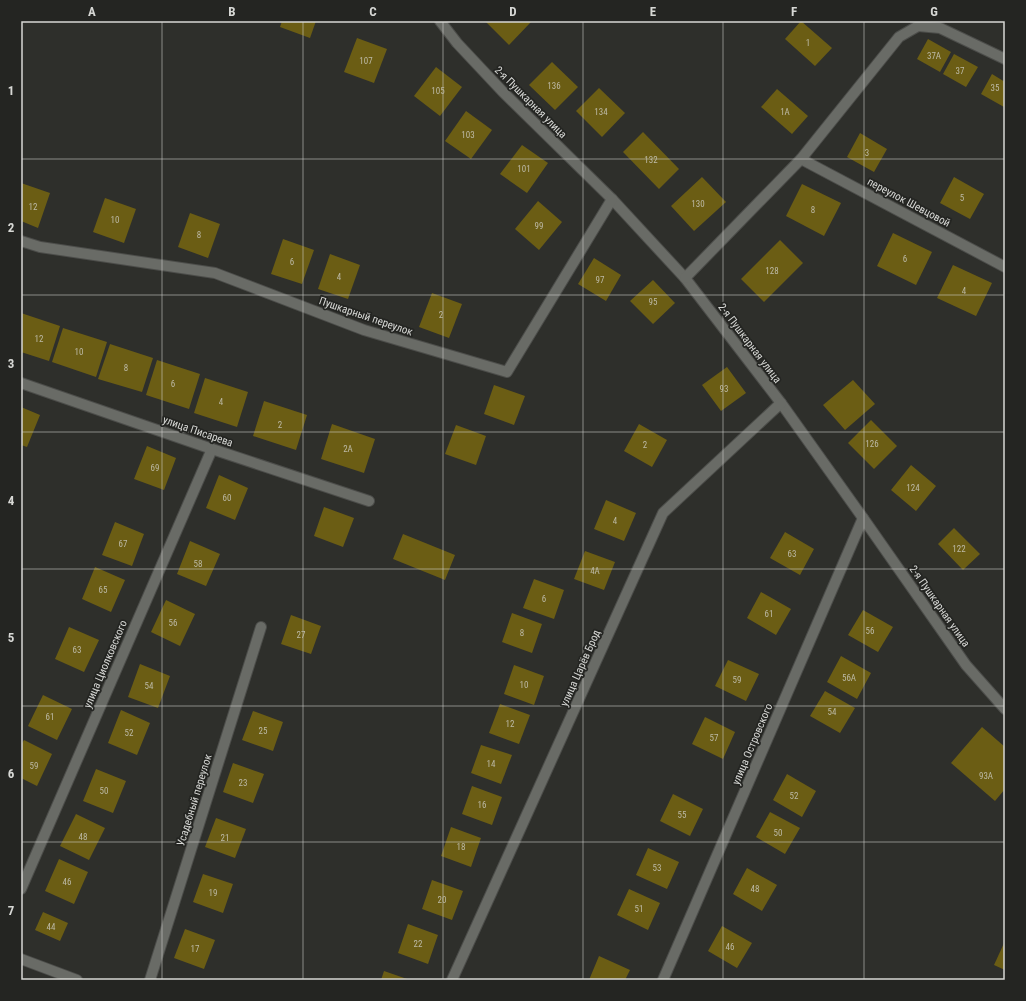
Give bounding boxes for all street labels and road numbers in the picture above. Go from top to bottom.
street label: 2-я Пушкарная улица [492,64,569,141]
street label: переулок Шевцовой [865,175,953,230]
street label: Пушкарный переулок [317,294,415,339]
street label: 2-я Пушкарная улица [715,301,784,386]
street label: улица Писарева [161,413,235,450]
street label: 2-я Пушкарная улица [907,563,973,650]
street label: улица Циолковского [81,618,130,710]
street label: улица Царёв Брод [558,628,603,709]
street label: улица Островского [729,701,776,787]
street label: Усадебный переулок [174,752,215,848]

